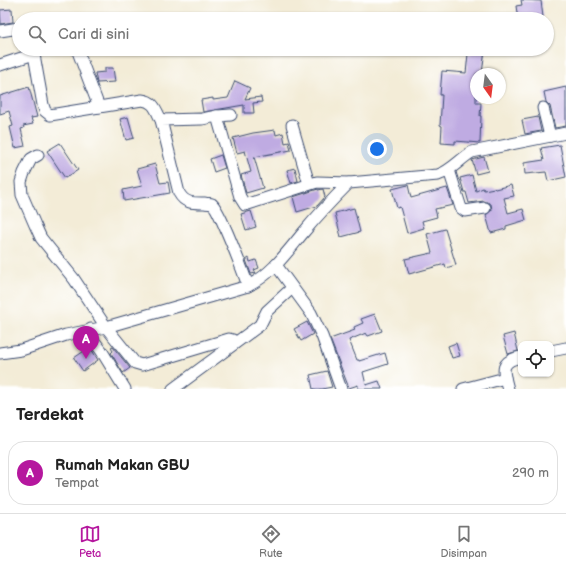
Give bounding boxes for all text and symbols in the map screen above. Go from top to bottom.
search box [12,12,554,56]
icon: search [26,23,48,45]
text: Cari di sini [58,25,129,44]
north arrow [470,68,506,104]
your location [367,139,387,159]
pin: A [73,326,99,359]
map controls [518,341,554,377]
button: locate [518,341,554,377]
text: Terdekat [16,405,84,425]
text: Rumah Makan GBU [55,456,190,475]
text: A [26,465,34,481]
text: 290 m [512,465,549,481]
text: Tempat [55,475,99,491]
tab: Peta [79,523,101,560]
tab: Rute [259,523,283,560]
tab: Disimpan [441,523,487,560]

